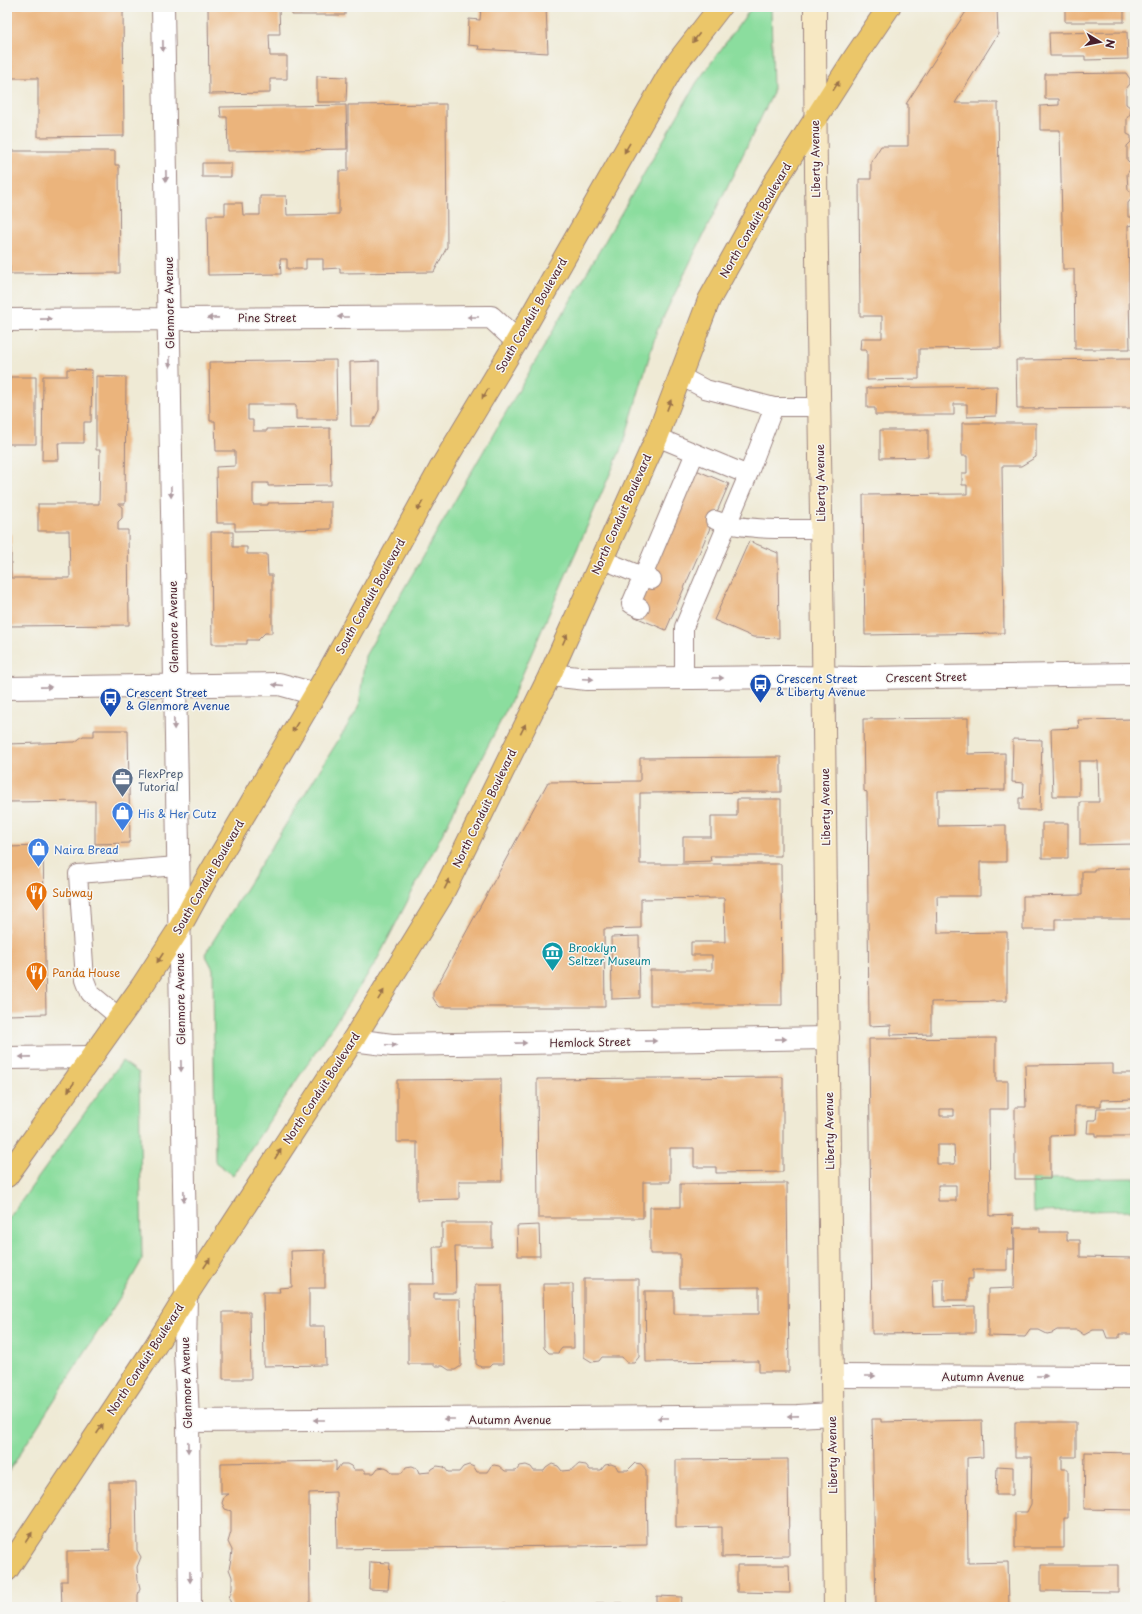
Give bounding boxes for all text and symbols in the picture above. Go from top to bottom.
north arrow [1080,22,1120,62]
one-way arrow [692,33,700,43]
text: N [1101,38,1119,50]
one-way arrow [160,40,166,53]
one-way arrow [832,80,839,92]
street label: Liberty Avenue [806,120,824,198]
one-way arrow [624,142,631,154]
street label: North Conduit Boulevard [715,159,795,281]
one-way arrow [163,170,169,183]
street label: South Conduit Boulevard [491,254,571,376]
street label: Glenmore Avenue [160,257,178,349]
street label: Pine Street [238,309,296,326]
one-way arrow [336,314,349,320]
one-way arrow [466,314,479,320]
one-way arrow [206,315,219,321]
one-way arrow [40,316,53,322]
one-way arrow [167,356,173,369]
one-way arrow [482,388,489,400]
one-way arrow [666,398,672,410]
street label: Liberty Avenue [811,444,829,522]
street label: North Conduit Boulevard [587,451,655,577]
one-way arrow [168,486,175,498]
one-way arrow [416,500,423,512]
street label: South Conduit Boulevard [331,535,409,657]
street label: Glenmore Avenue [164,581,182,673]
one-way arrow [562,633,568,644]
street label: Crescent Street [885,668,967,686]
place label: Crescent Street & Liberty Avenue [776,670,866,700]
bus stop icon: Crescent Street & Liberty Avenue [748,671,774,704]
one-way arrow [712,675,725,681]
one-way arrow [582,676,595,682]
one-way arrow [271,682,284,688]
one-way arrow [40,684,53,690]
place label: Crescent Street & Glenmore Avenue [126,684,230,714]
bus stop icon: Crescent Street & Glenmore Avenue [98,685,124,718]
one-way arrow [171,718,178,730]
one-way arrow [292,721,299,733]
one-way arrow [520,723,526,735]
street label: North Conduit Boulevard [448,745,520,870]
place label: FlexPrep Tutorial [138,765,183,795]
office icon: FlexPrep Tutorial [110,766,136,799]
street label: Liberty Avenue [816,768,834,846]
shop icon: His & Her Cutz [110,800,136,833]
place label: His & Her Cutz [138,805,216,822]
street label: South Conduit Boulevard [168,816,248,938]
shop icon: Naira Bread [25,836,51,869]
place label: Naira Bread [54,841,119,858]
one-way arrow [444,878,450,889]
restaurant icon: Subway [23,879,49,912]
place label: Subway [52,884,93,901]
place label: Brooklyn Seltzer Museum [568,939,651,969]
museum icon: Brooklyn Seltzer Museum [540,940,566,973]
one-way arrow [156,953,164,963]
street label: Glenmore Avenue [171,953,189,1045]
restaurant icon: Panda House [23,959,49,992]
place label: Panda House [52,964,120,981]
one-way arrow [377,989,384,1001]
street label: North Conduit Boulevard [278,1028,364,1147]
street label: Hemlock Street [549,1033,631,1051]
one-way arrow [775,1035,787,1042]
one-way arrow [645,1038,658,1044]
one-way arrow [515,1040,528,1046]
one-way arrow [385,1042,398,1048]
one-way arrow [19,1054,31,1061]
one-way arrow [178,1060,184,1073]
one-way arrow [67,1082,75,1092]
street label: Liberty Avenue [820,1092,838,1170]
one-way arrow [274,1149,282,1159]
one-way arrow [181,1190,187,1203]
one-way arrow [203,1258,211,1268]
street label: North Conduit Boulevard [102,1299,188,1418]
street label: Glenmore Avenue [176,1337,196,1429]
street label: Autumn Avenue [942,1368,1024,1385]
one-way arrow [864,1373,877,1379]
one-way arrow [1036,1373,1049,1379]
street label: Autumn Avenue [469,1411,551,1428]
one-way arrow [787,1413,799,1420]
one-way arrow [656,1415,669,1421]
one-way arrow [442,1416,455,1422]
street label: Liberty Avenue [823,1416,841,1494]
one-way arrow [312,1417,325,1423]
one-way arrow [97,1423,104,1435]
one-way arrow [185,1441,191,1454]
one-way arrow [25,1532,32,1543]
one-way arrow [186,1571,193,1583]

